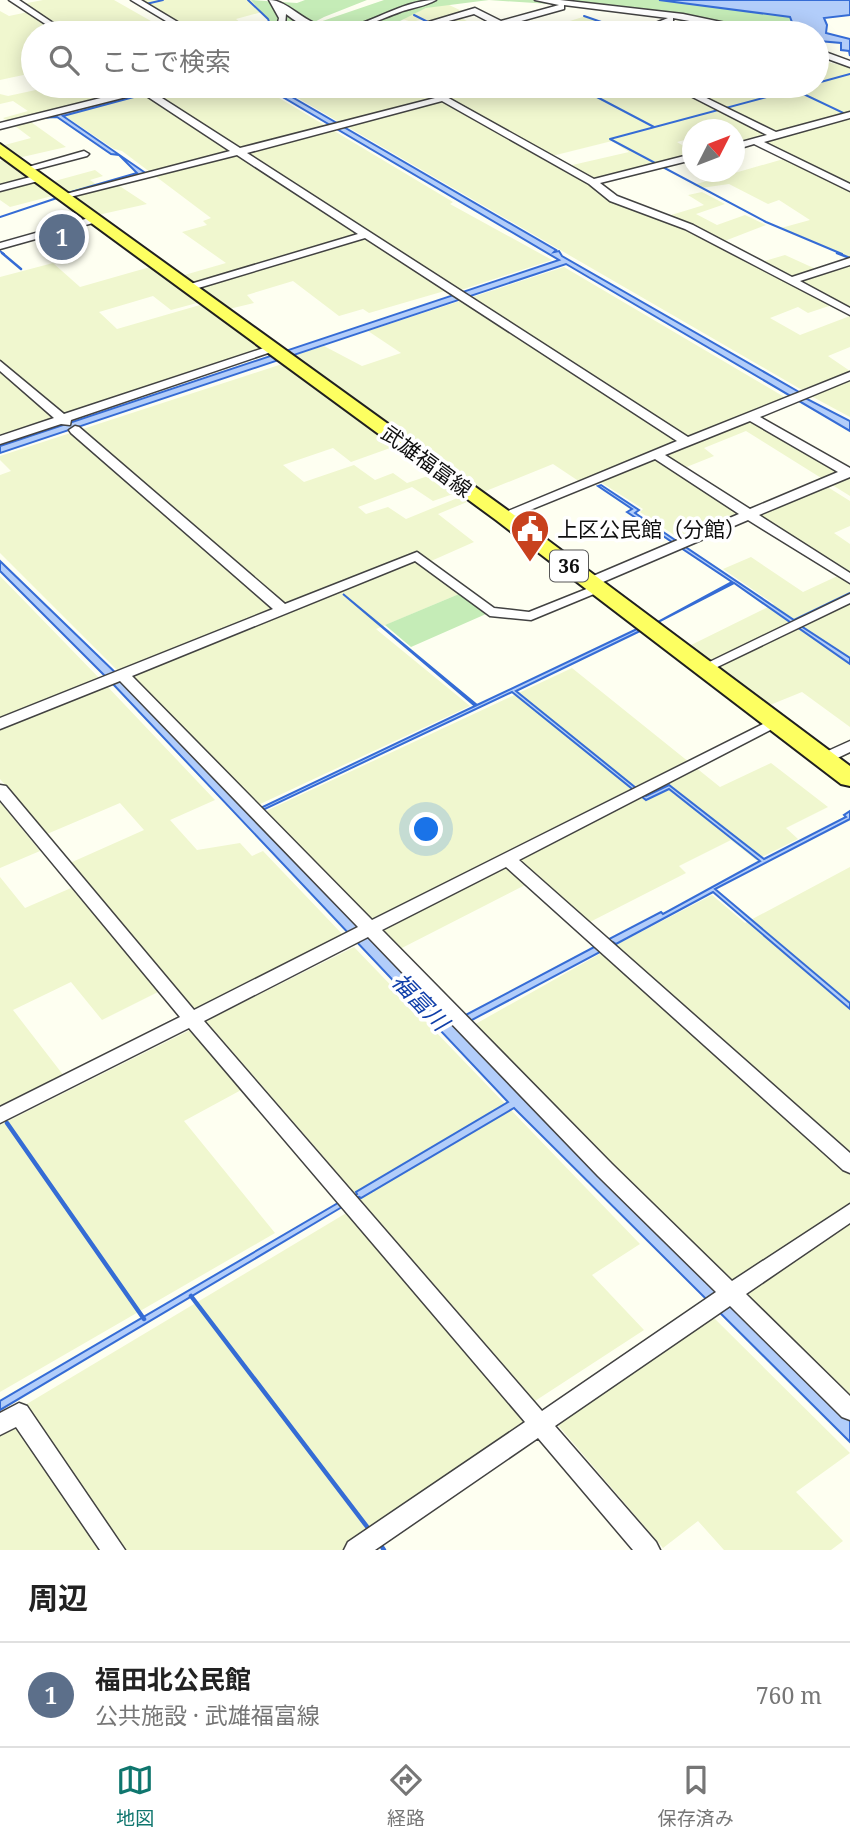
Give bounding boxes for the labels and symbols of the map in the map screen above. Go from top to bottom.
north arrow [682,119,745,182]
pin: 1 [39,211,85,263]
street label: 武雄福富線 [376,419,478,503]
public building icon: 上区公民館（分館） [509,508,551,563]
place label: 上区公民館（分館） [557,515,746,543]
road number: 36 [550,551,588,582]
your location [409,812,443,846]
water label: 福富川 [386,965,459,1039]

